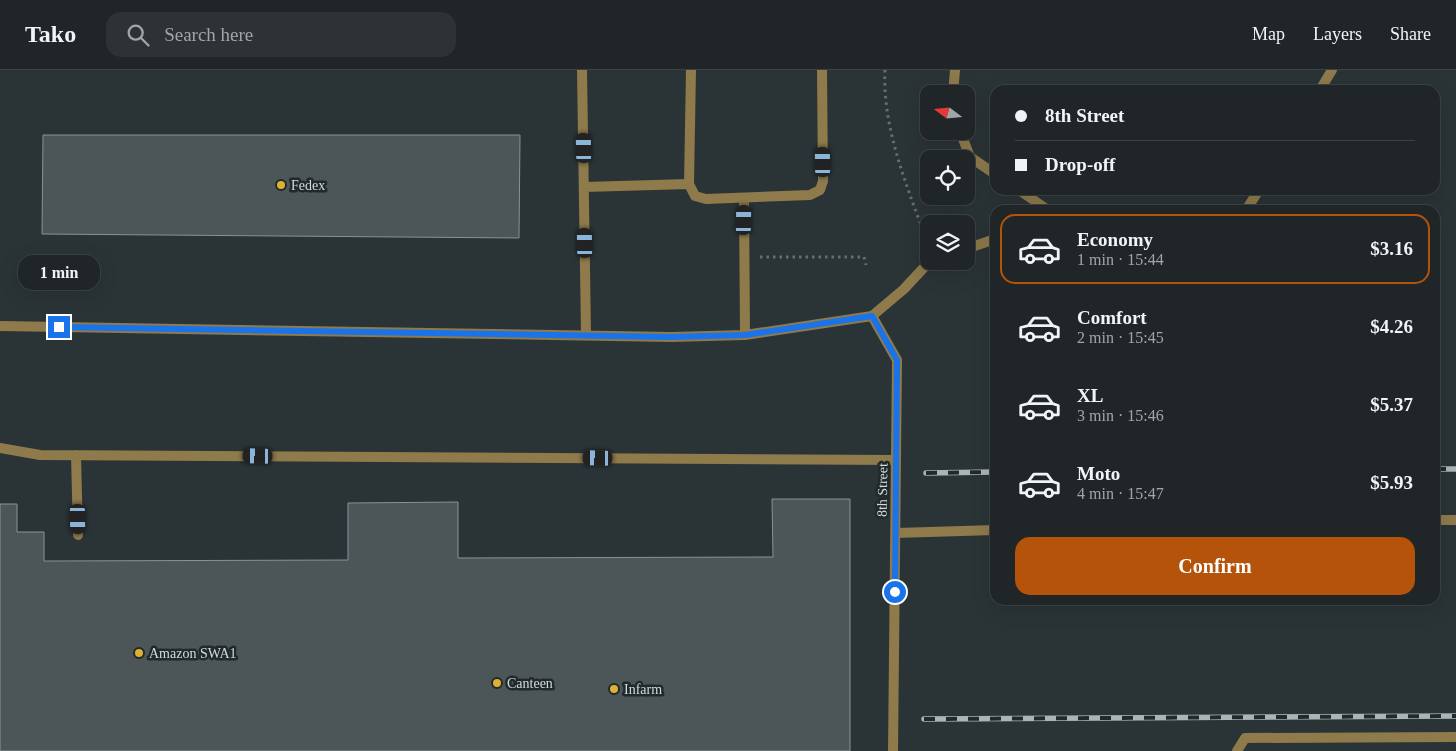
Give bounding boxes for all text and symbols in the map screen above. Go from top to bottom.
search box [106,12,456,57]
text: Tako [25,21,76,47]
icon: search [124,21,152,49]
text: Search here [164,24,253,45]
text: Map [1252,24,1285,44]
text: Layers [1313,24,1362,44]
text: Share [1390,24,1431,44]
north arrow [920,85,975,140]
map controls [920,85,975,270]
text: 8th Street [1045,105,1124,126]
car [576,133,591,163]
car [815,147,830,177]
button: locate [920,150,975,205]
text: Drop-off [1045,154,1115,175]
place label: Fedex [291,178,325,193]
marker: Fedex [275,179,287,191]
car [736,205,751,235]
button: layers [920,215,975,270]
icon: car [1017,227,1062,272]
car [577,228,592,258]
text: Economy [1077,229,1153,250]
text: $3.16 [1370,238,1413,259]
text: 1 min · 15:44 [1077,251,1164,268]
callout: 1 min [18,254,100,290]
text: 1 min [40,264,78,281]
icon: car [1017,305,1062,350]
text: Comfort [1077,307,1147,328]
route end [48,316,70,338]
text: $4.26 [1370,316,1413,337]
text: 2 min · 15:45 [1077,329,1164,346]
icon: car [1017,383,1062,428]
text: XL [1077,385,1103,406]
text: $5.37 [1370,394,1413,415]
text: 3 min · 15:46 [1077,407,1164,424]
car [242,448,273,464]
car [582,450,613,466]
icon: car [1017,461,1062,506]
street label: 8th Street [875,463,890,517]
text: Moto [1077,463,1120,484]
text: $5.93 [1370,472,1413,493]
text: 4 min · 15:47 [1077,485,1164,502]
car [70,504,85,534]
button: Confirm [1015,537,1415,595]
route start [884,581,906,603]
place label: Amazon SWA1 [149,646,237,661]
marker: Amazon SWA1 [133,647,145,659]
place label: Canteen [507,676,553,691]
marker: Canteen [491,677,503,689]
place label: Infarm [624,682,662,697]
marker: Infarm [608,683,620,695]

